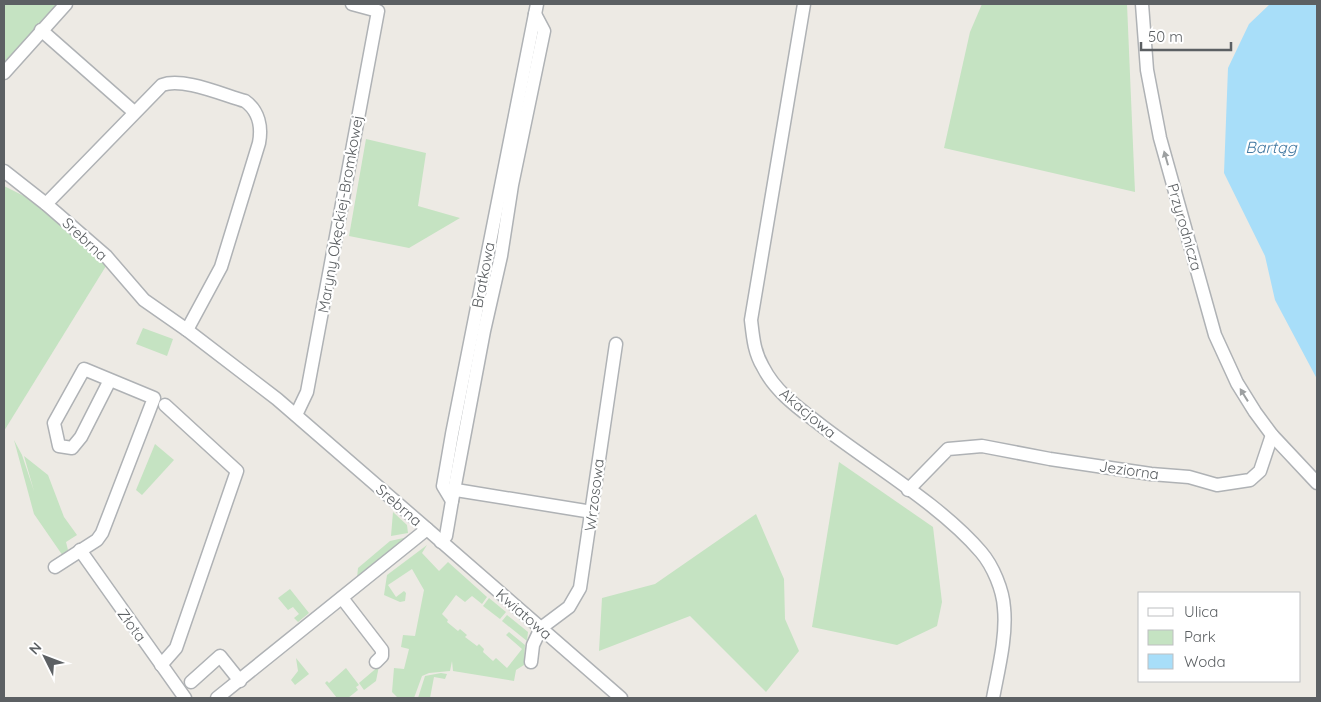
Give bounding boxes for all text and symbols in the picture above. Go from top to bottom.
scale bar [1141,20,1231,52]
text: 50 m [1148,27,1183,46]
street label: Maryny Okęckiej-Bromkowej [313,114,367,314]
water label: Bartąg [1245,137,1298,157]
one-way arrow [1162,151,1170,166]
street label: Przyrodnicza [1163,181,1207,273]
street label: Srebrna [58,213,112,265]
street label: Bratkowa [467,240,499,310]
street label: Akacjowa [776,384,840,442]
one-way arrow [1240,388,1249,401]
street label: Jeziorna [1098,456,1160,484]
street label: Wrzosowa [580,458,608,532]
street label: Srebrna [372,480,426,530]
street label: Kwiatowa [492,585,556,643]
legend [1138,592,1301,682]
text: Ulica [1184,602,1218,621]
street label: Złota [114,605,150,645]
text: Park [1184,627,1216,646]
north arrow [20,632,70,682]
text: N [25,638,45,658]
text: Woda [1184,652,1226,671]

